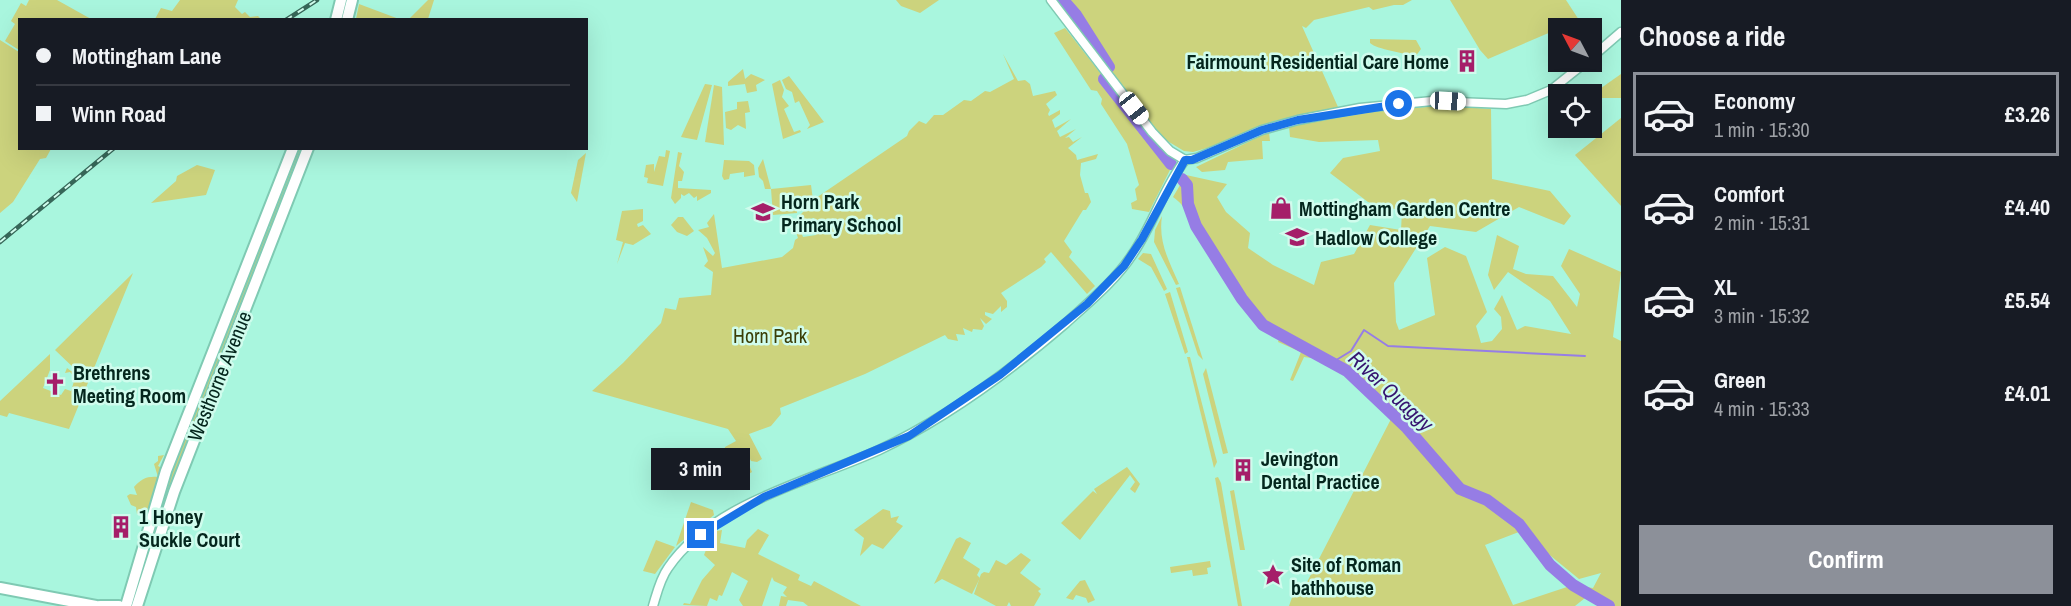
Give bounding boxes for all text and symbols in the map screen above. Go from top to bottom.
north arrow [1548,18,1602,72]
map controls [1548,18,1602,138]
text: Choose a ride [1639,18,1785,54]
text: Mottingham Lane [72,41,221,71]
place label: Fairmount Residential Care Home [1186,48,1449,75]
building icon: Fairmount Residential Care Home [1454,48,1480,74]
button: locate [1548,84,1602,138]
text: Economy [1714,86,1795,116]
icon: car [1642,87,1696,141]
car [1116,88,1152,128]
route start [1385,90,1412,117]
car [1430,91,1466,111]
text: Winn Road [72,99,166,129]
text: £3.26 [2005,99,2050,129]
text: 1 min · 15:30 [1714,116,1810,143]
text: Comfort [1714,179,1784,209]
icon: car [1642,180,1696,234]
place label: Horn Park Primary School [781,188,901,238]
text: £4.40 [2005,192,2050,222]
shop icon: Mottingham Garden Centre [1268,195,1294,221]
place label: Mottingham Garden Centre [1299,195,1510,222]
school or university icon: Horn Park Primary School [750,199,776,225]
text: 2 min · 15:31 [1714,209,1810,236]
school or university icon: Hadlow College [1284,224,1310,250]
place label: Hadlow College [1315,224,1437,251]
text: XL [1714,272,1737,302]
icon: car [1642,273,1696,327]
text: £5.54 [2005,285,2050,315]
text: 3 min · 15:32 [1714,302,1810,329]
street label: Westhorne Avenue [181,307,257,445]
park label: Horn Park [733,322,808,349]
water label: River Quaggy [1342,344,1441,439]
place label: Brethrens Meeting Room [73,359,186,409]
text: Green [1714,365,1766,395]
icon: car [1642,366,1696,420]
church icon: Brethrens Meeting Room [42,371,68,397]
text: £4.01 [2005,378,2050,408]
text: 4 min · 15:33 [1714,395,1810,422]
place label: Jevington Dental Practice [1261,445,1380,495]
callout: 3 min [652,448,750,490]
text: 3 min [679,455,722,482]
building icon: Jevington Dental Practice [1230,457,1256,483]
place label: 1 Honey Suckle Court [139,503,241,553]
building icon: 1 Honey Suckle Court [108,514,134,540]
route end [687,521,714,548]
button: Confirm [1639,525,2053,594]
place label: Site of Roman bathhouse [1291,551,1401,601]
place icon: Site of Roman bathhouse [1260,562,1286,588]

